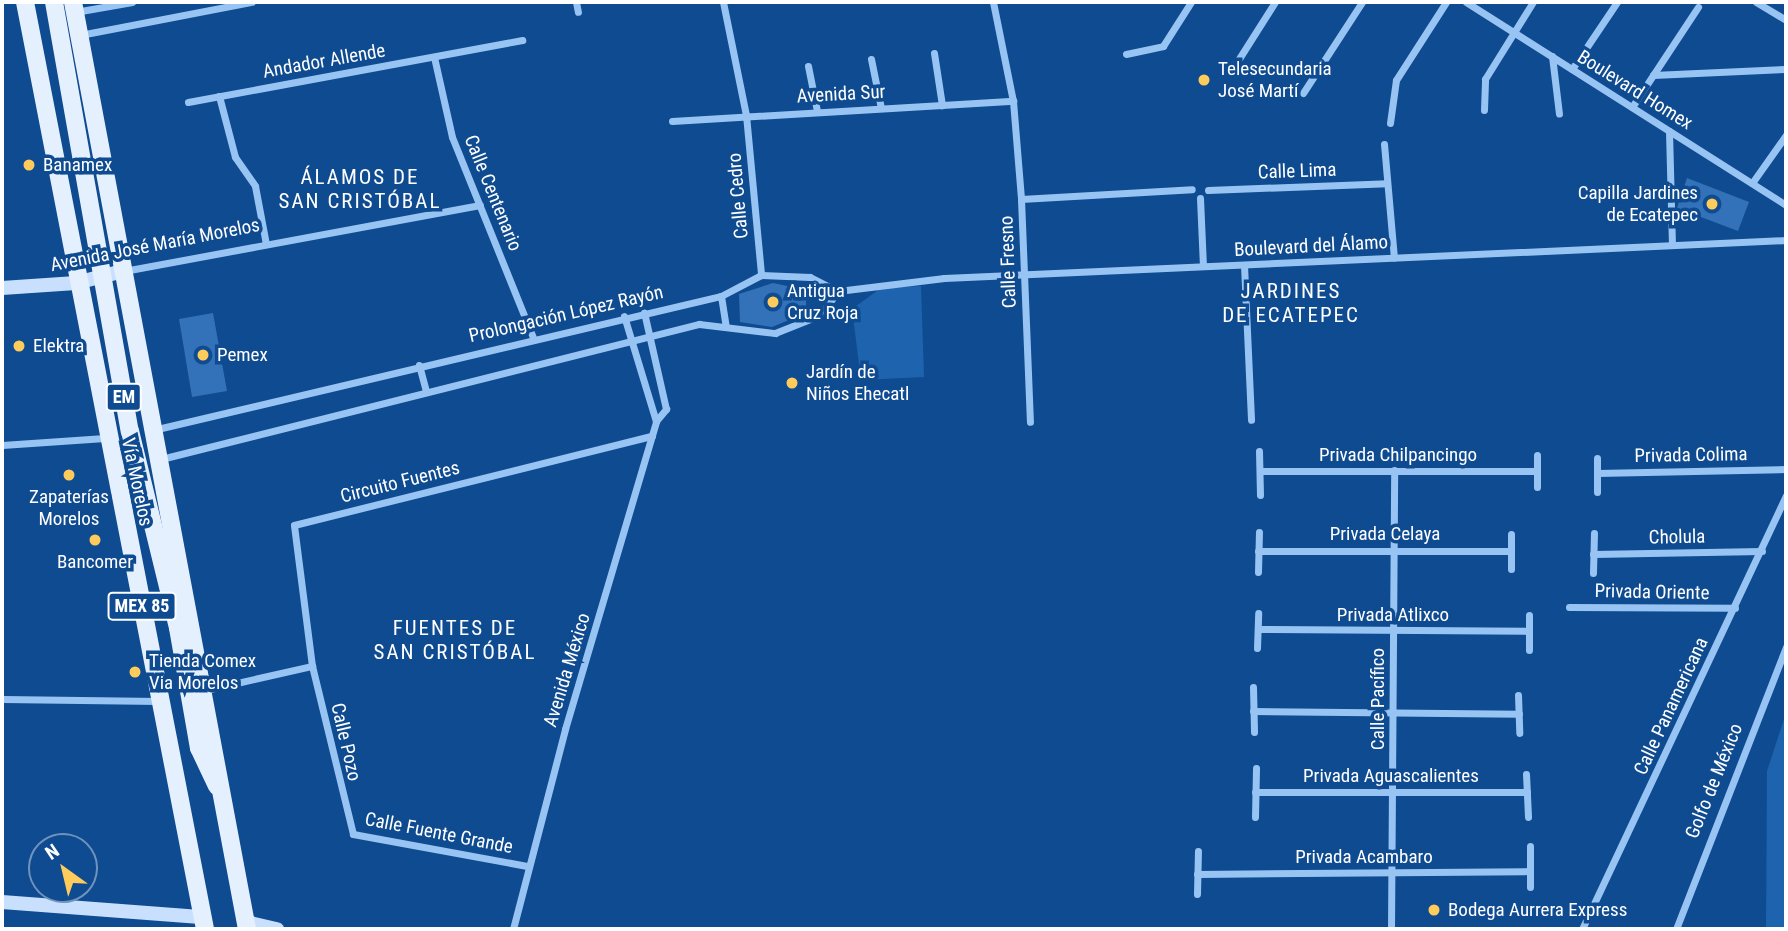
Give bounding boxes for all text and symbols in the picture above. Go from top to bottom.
street label: Andador Allende [261,39,387,83]
street label: Boulevard Homex [1573,45,1697,135]
place label: Telesecundaria José Martí [1218,58,1332,102]
marker: Telesecundaria José Martí [1196,72,1212,88]
street label: Avenida Sur [796,80,886,108]
street label: Calle Centenario [459,132,527,254]
street label: Calle Cedro [723,152,753,240]
place label: Banamex [43,154,112,176]
marker: Banamex [21,157,37,173]
street label: Calle Lima [1257,158,1337,184]
district label: ÁLAMOS DE SAN CRISTÓBAL [280,164,440,214]
place label: Capilla Jardines de Ecatepec [1578,182,1698,226]
marker: Capilla Jardines de Ecatepec [1704,196,1720,212]
street label: Avenida José María Morelos [48,214,262,276]
street label: Calle Fresno [995,215,1021,309]
street label: Boulevard del Álamo [1233,231,1389,261]
district label: JARDINES DE ECATEPEC [1224,278,1358,328]
place label: Antigua Cruz Roja [787,280,858,324]
street label: Prolongación López Rayón [467,281,665,347]
marker: Antigua Cruz Roja [765,294,781,310]
place label: Elektra [33,335,84,357]
marker: Elektra [11,338,27,354]
place label: Pemex [217,344,268,366]
marker: Pemex [195,347,211,363]
place label: Jardín de Niños Ehecatl [806,361,909,405]
marker: Jardín de Niños Ehecatl [784,375,800,391]
road number: EM [105,382,143,412]
street label: Vía Morelos [117,436,157,528]
street label: Privada Colima [1634,443,1748,467]
street label: Privada Chilpancingo [1319,444,1477,466]
street label: Circuito Fuentes [338,456,462,508]
marker: Zapaterías Morelos [61,467,77,483]
place label: Zapaterías Morelos [29,486,109,530]
street label: Privada Celaya [1330,523,1440,545]
street label: Cholula [1649,525,1705,549]
marker: Bancomer [87,532,103,548]
place label: Bancomer [57,551,133,573]
street label: Privada Oriente [1594,580,1710,604]
road number: MEX 85 [107,592,177,620]
street label: Privada Atlixco [1337,604,1449,626]
street label: Avenida México [539,610,595,730]
district label: FUENTES DE SAN CRISTÓBAL [375,615,535,665]
street label: Calle Panamericana [1629,634,1713,778]
street label: Calle Pacífico [1367,648,1389,750]
place label: Tienda Comex Via Morelos [149,650,256,694]
marker: Tienda Comex Via Morelos [127,664,143,680]
street label: Calle Pozo [326,701,366,783]
street label: Golfo de México [1681,720,1747,842]
street label: Privada Aguascalientes [1303,765,1479,787]
street label: Calle Fuente Grande [363,807,515,859]
north arrow [28,833,98,903]
text: N [41,839,63,865]
street label: Privada Acambaro [1295,846,1433,868]
place label: Bodega Aurrera Express [1448,899,1627,921]
marker: Bodega Aurrera Express [1426,902,1442,918]

